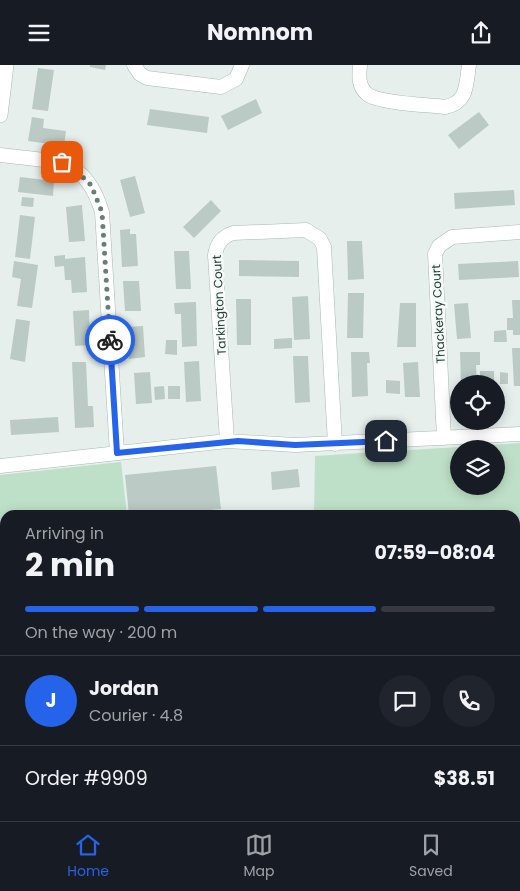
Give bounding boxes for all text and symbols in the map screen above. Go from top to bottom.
text: Nomnom [207,17,313,48]
icon: menu [25,19,53,47]
icon: share [467,19,495,47]
pin [41,141,83,183]
icon: bag [48,148,76,176]
street label: Tarkington Court [208,254,230,356]
street label: Thackeray Court [427,264,449,364]
courier [85,315,135,365]
icon: bike [96,326,124,354]
map controls [450,375,505,495]
button: locate [450,375,505,430]
pin [365,420,407,462]
icon: home [372,427,400,455]
button: layers [450,440,505,495]
text: Arriving in [25,522,104,545]
text: 07:59–08:04 [374,539,495,566]
text: 2 min [25,542,115,587]
text: On the way · 200 m [25,621,177,644]
text: Jordan [89,675,159,702]
button: chat [379,675,431,727]
button: phone [443,675,495,727]
text: J [46,687,56,714]
text: Courier · 4.8 [89,704,183,727]
text: Order #9909 [25,765,148,792]
text: $38.51 [434,765,495,792]
tab: Home [67,831,109,882]
tab: Map [244,831,275,882]
tab: Saved [409,831,453,882]

